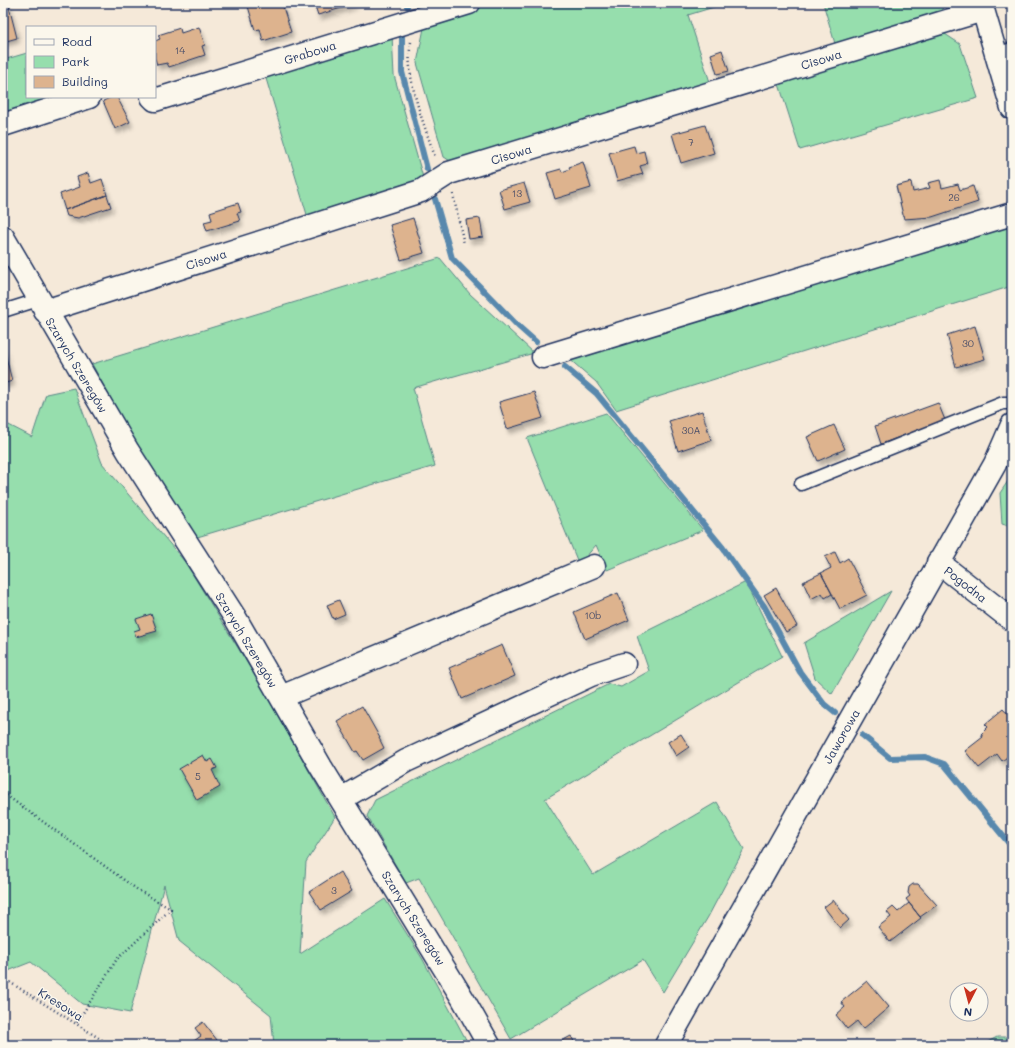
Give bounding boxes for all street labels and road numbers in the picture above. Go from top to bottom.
street label: Grabowa [282,36,338,68]
street label: Cisowa [799,45,843,73]
street label: Cisowa [489,140,533,168]
street label: Cisowa [184,245,228,273]
street label: Szarych Szeregów [42,314,112,416]
street label: Pogodna [941,562,991,606]
street label: Szarych Szeregów [212,589,282,691]
street label: Jaworowa [819,706,863,766]
street label: Szarych Szeregów [378,868,450,968]
street label: Kresowa [35,984,87,1024]

